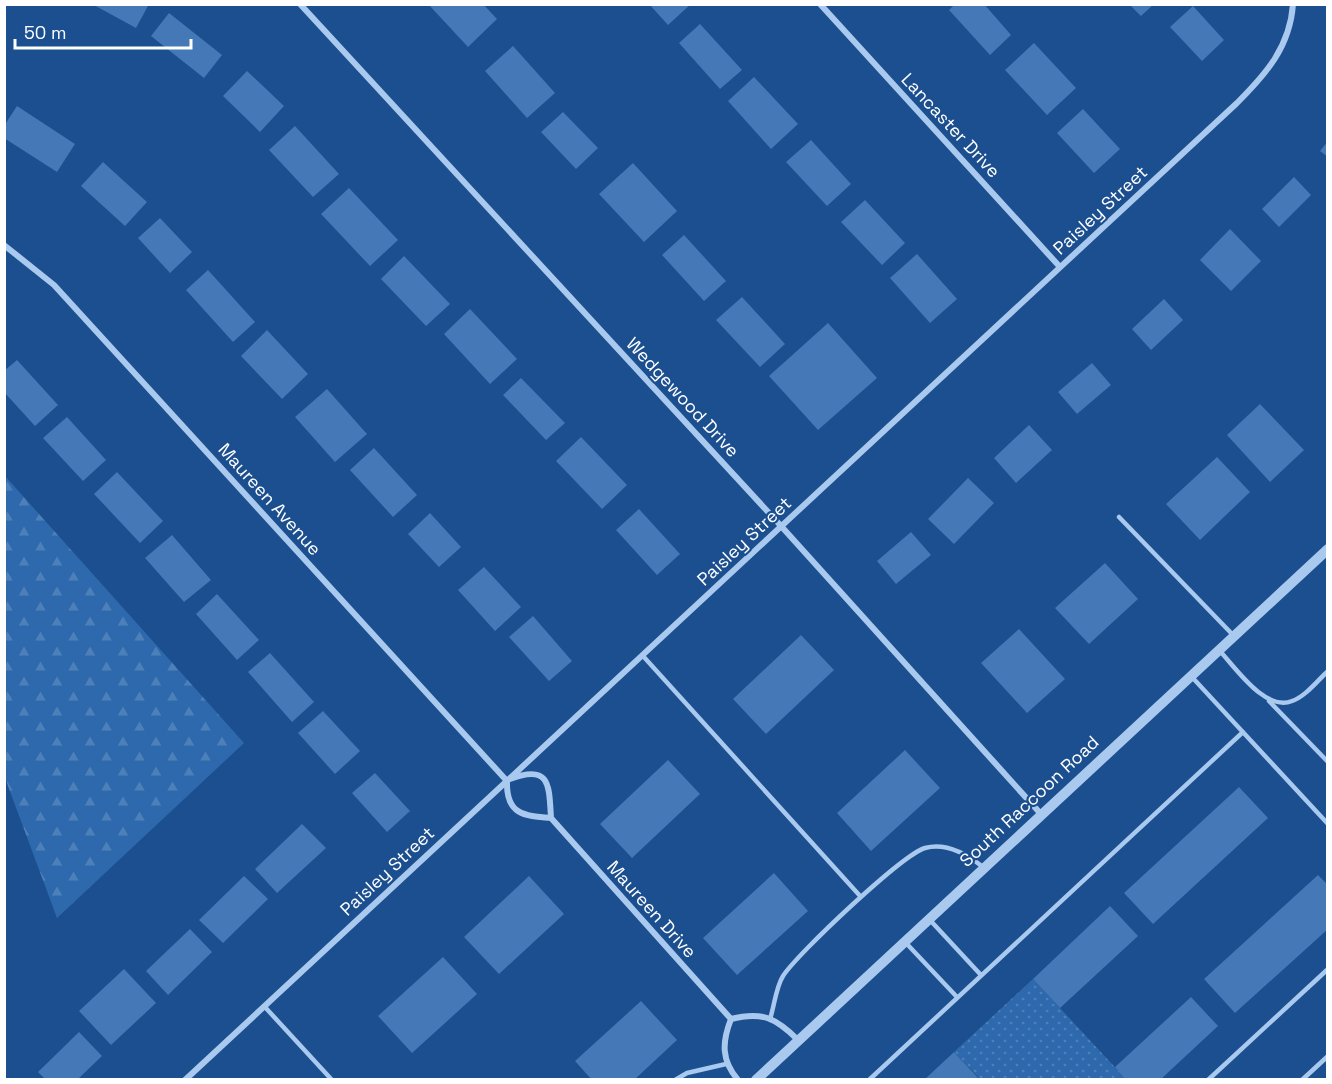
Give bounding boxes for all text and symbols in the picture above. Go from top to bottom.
scale bar [15,12,190,50]
text: 50 m [24,21,66,44]
street label: Lancaster Drive [897,68,1005,182]
street label: Paisley Street [1048,160,1152,260]
street label: Wedgewood Drive [622,332,744,462]
street label: Maureen Avenue [213,438,327,560]
street label: Paisley Street [692,491,796,591]
street label: South Raccoon Road [955,730,1103,872]
street label: Paisley Street [335,821,439,921]
street label: Maureen Drive [602,856,702,962]

